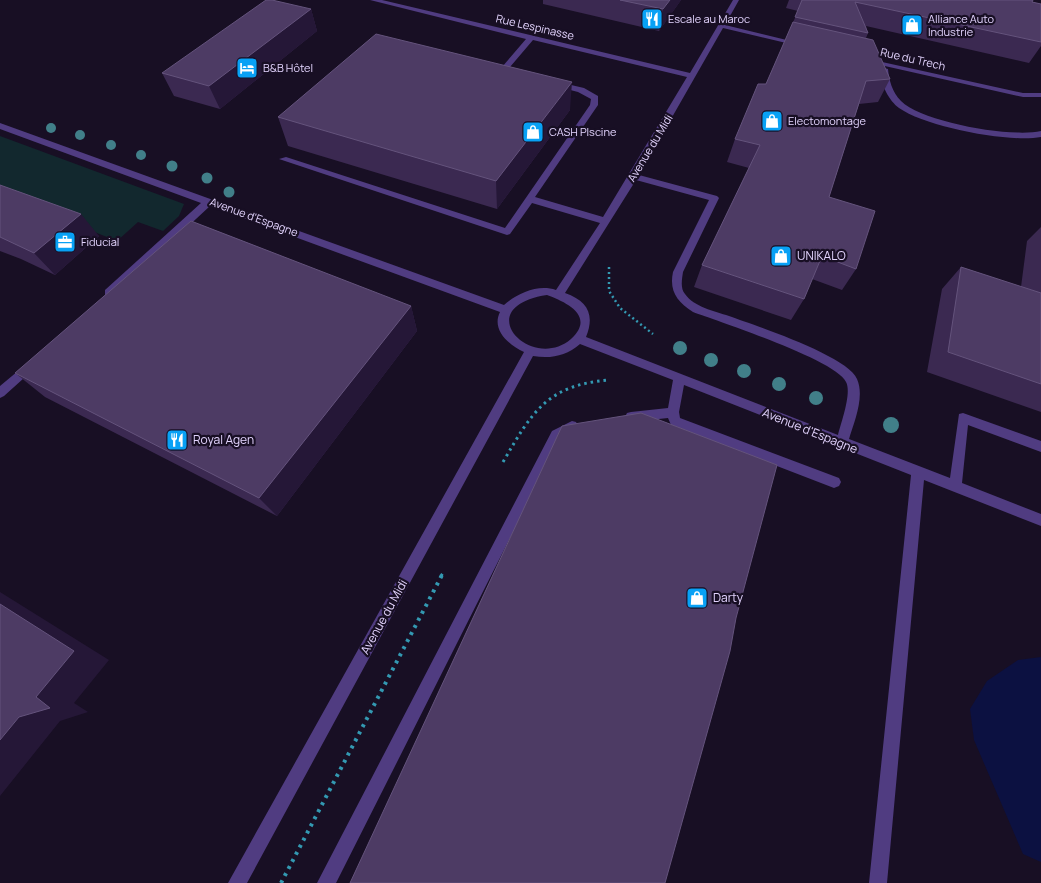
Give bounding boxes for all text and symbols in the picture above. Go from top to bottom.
restaurant icon: Escale au Maroc [640,7,664,31]
street label: Rue Lespinasse [495,10,576,43]
place label: Escale au Maroc [668,11,750,26]
place label: Alliance Auto Industrie [928,11,995,39]
shop icon: Alliance Auto Industrie [900,13,924,37]
street label: Rue du Trech [879,44,947,73]
hotel icon: B&B Hôtel [235,56,259,80]
place label: B&B Hôtel [263,60,313,75]
shop icon: Electomontage [760,109,784,133]
street label: Avenue du Midi [624,111,676,184]
place label: Electomontage [788,113,866,128]
shop icon: CASH PIscine [521,120,545,144]
place label: CASH PIscine [549,124,617,139]
street label: Avenue d'Espagne [208,194,301,240]
office icon: Fiducial [53,230,77,254]
place label: Fiducial [81,234,119,249]
shop icon: UNIKALO [769,244,793,268]
place label: UNIKALO [797,247,846,264]
street label: Avenue d'Espagne [760,404,860,457]
restaurant icon: Royal Agen [165,428,189,452]
place label: Royal Agen [193,431,254,448]
street label: Avenue du Midi [356,576,411,657]
shop icon: Darty [685,586,709,610]
place label: Darty [713,589,744,606]

